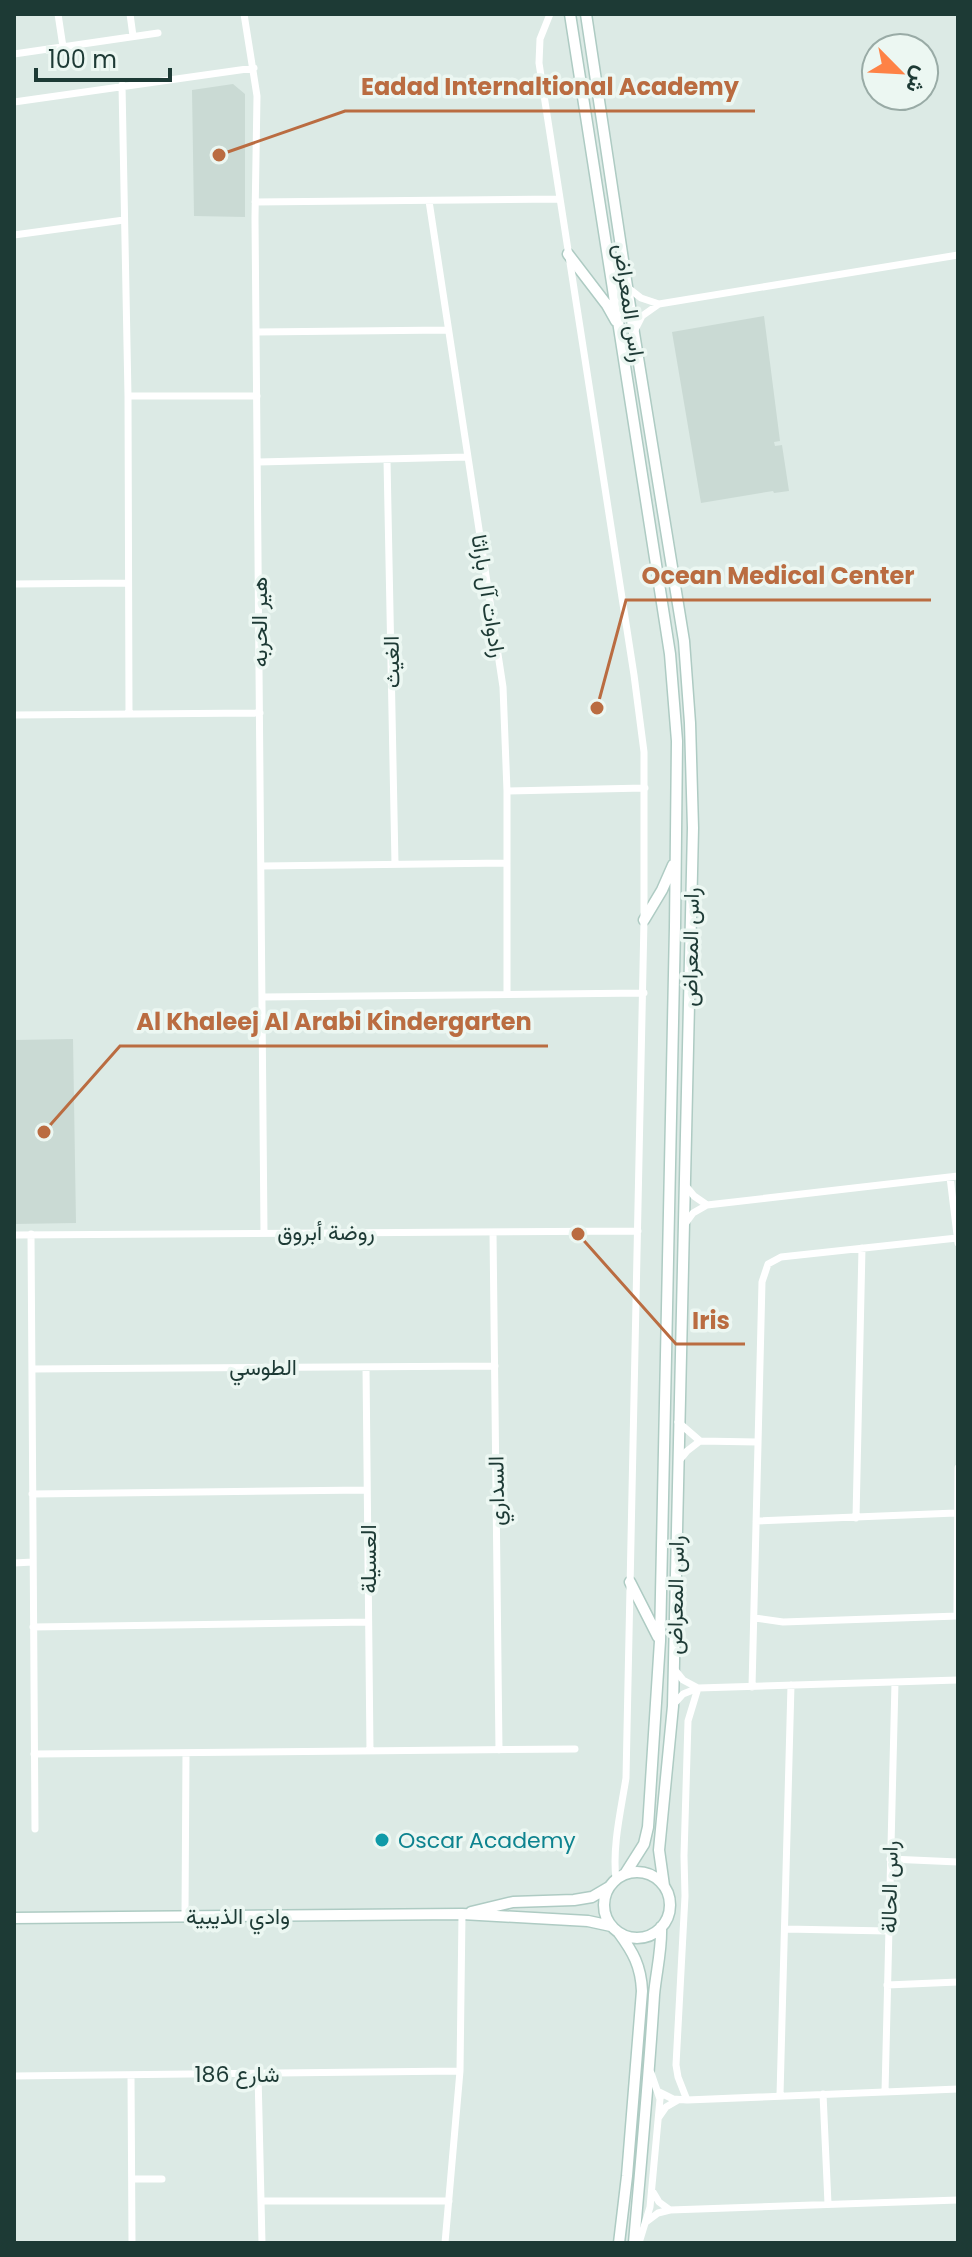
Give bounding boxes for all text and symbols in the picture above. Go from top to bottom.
scale bar [36,32,170,82]
north arrow [860,32,940,112]
text: 100 m [48,43,117,76]
text: ش [898,62,937,98]
callout: Eadad Internaltional Academy [345,63,755,111]
text: Eadad Internaltional Academy [361,70,740,103]
street label: راس المعراض [606,242,653,364]
street label: رادوات آل باراثا [463,532,514,660]
callout: Ocean Medical Center [626,552,931,600]
text: Ocean Medical Center [642,559,914,592]
street label: هير الحربه [244,577,275,667]
street label: الغيث [376,635,407,688]
street label: راس المعراض [674,887,707,1007]
callout: Al Khaleej Al Arabi Kindergarten [120,998,548,1046]
text: Al Khaleej Al Arabi Kindergarten [136,1005,532,1038]
street label: روضة أبروق [277,1217,375,1248]
callout: Iris [676,1296,745,1344]
text: Iris [692,1304,730,1337]
street label: الطوسي [229,1352,297,1386]
street label: السداري [480,1456,516,1526]
street label: العسيلة [353,1525,384,1594]
street label: راس المعراض [659,1535,692,1655]
place label: Oscar Academy [398,1825,576,1856]
marker: Oscar Academy [373,1831,391,1849]
street label: راس الحالة [873,1840,906,1934]
street label: وادي الذيبية [186,1901,290,1935]
street label: شارع 186 [194,2059,280,2090]

